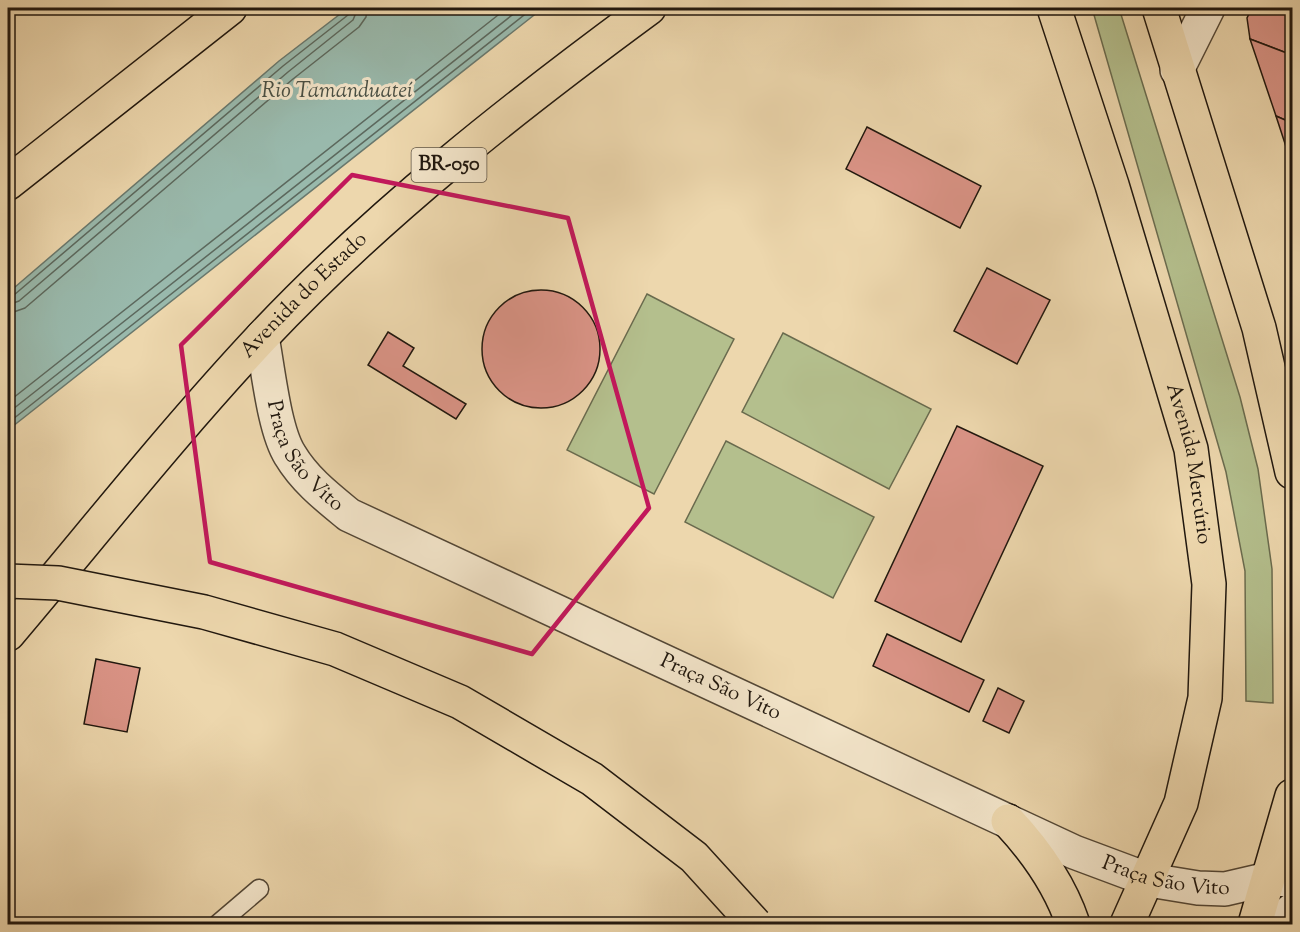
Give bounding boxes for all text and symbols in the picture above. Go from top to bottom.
water label: Rio Tamanduateí [261,76,413,108]
road number: BR-050 [412,148,486,182]
street label: Avenida do Estado [234,225,375,366]
street label: Avenida Mercúrio [1157,380,1219,546]
street label: Praça São Vito [258,398,350,520]
street label: Praça São Vito [655,646,786,729]
street label: Praça São Vito [1098,849,1230,904]

